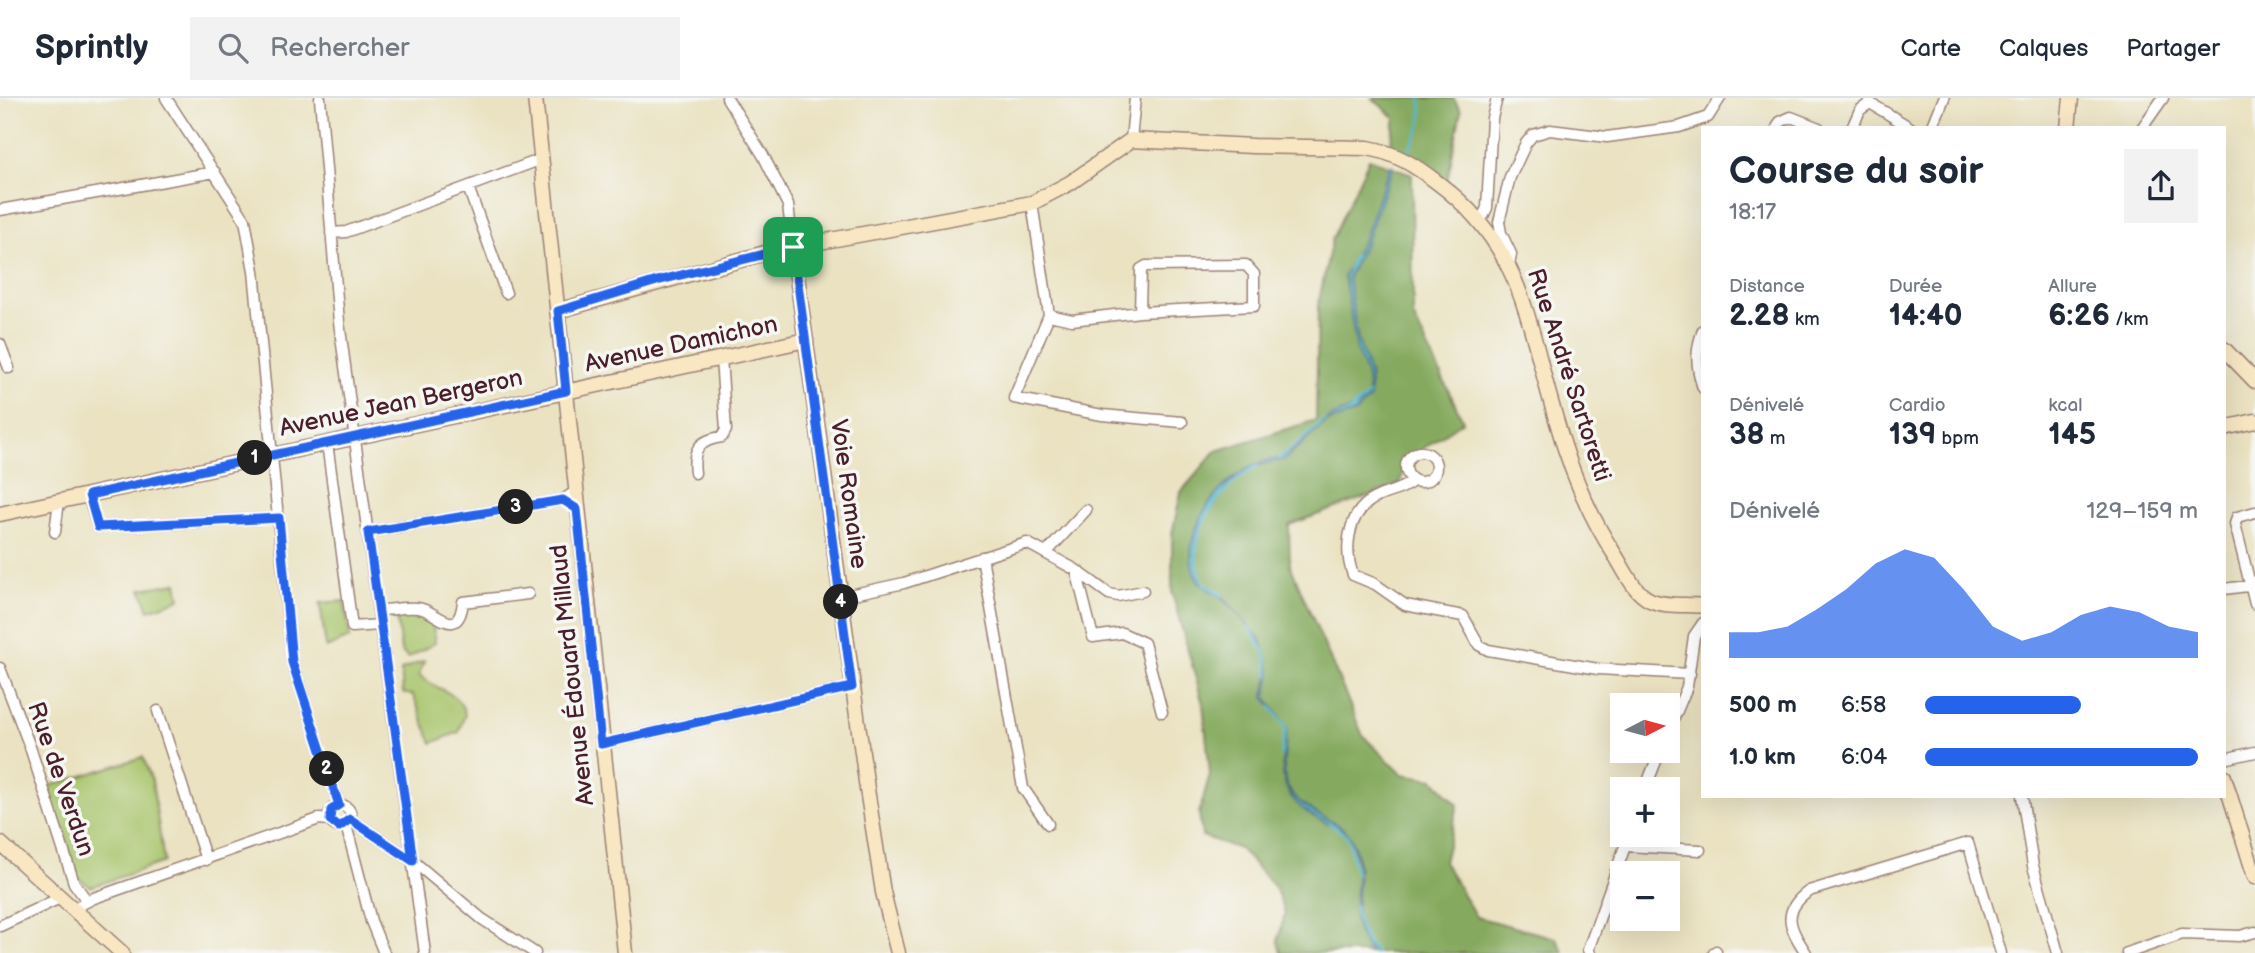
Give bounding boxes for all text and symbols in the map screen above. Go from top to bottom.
search box [190,17,680,80]
text: Sprintly [35,28,148,68]
icon: search [214,29,252,67]
text: Rechercher [270,33,409,64]
text: Carte [1901,34,1961,63]
text: Calques [1999,34,2088,63]
text: Partager [2126,34,2220,63]
text: Course du soir [1729,149,1984,194]
button: share [2124,149,2198,223]
text: 18:17 [1729,198,1776,226]
pin [763,217,823,277]
icon: arrive [774,228,812,266]
street label: Rue André Sartoretti [1521,265,1617,485]
text: Distance [1729,275,1805,298]
text: Durée [1889,275,1942,298]
text: Allure [2048,275,2097,298]
text: 2.28 [1729,298,1790,334]
text: 14:40 [1889,298,1963,334]
text: 6:26 [2048,298,2110,334]
text: km [1790,308,1820,331]
text: /km [2110,308,2149,331]
street label: Avenue Damichon [582,309,780,379]
street label: Avenue Jean Bergeron [277,363,525,443]
text: Dénivelé [1729,394,1804,417]
text: Cardio [1889,394,1946,417]
text: kcal [2048,394,2082,417]
street label: Voie Romaine [824,417,874,571]
text: 38 [1729,417,1765,453]
text: 139 [1889,417,1936,453]
text: 145 [2048,417,2096,453]
text: m [1765,427,1785,450]
text: bpm [1936,427,1979,450]
pin: 1 [238,440,272,476]
text: 1 [251,446,259,469]
pin: 3 [498,490,534,524]
text: 3 [510,495,521,518]
text: Dénivelé [1729,497,1820,525]
text: 129–159 m [2086,497,2198,525]
street label: Avenue Édouard Millaud [543,543,600,807]
pin: 4 [824,584,858,620]
text: 4 [835,590,846,613]
text: 500 m [1729,691,1797,719]
text: 6:58 [1841,691,1886,719]
north arrow [1610,693,1680,763]
map controls [1610,693,1680,931]
street label: Rue de Verdun [21,698,101,860]
text: 1.0 km [1729,743,1796,771]
text: 6:04 [1841,743,1887,771]
pin: 2 [310,752,344,786]
text: 2 [321,757,332,780]
button: + [1610,777,1680,847]
button: − [1610,861,1680,931]

